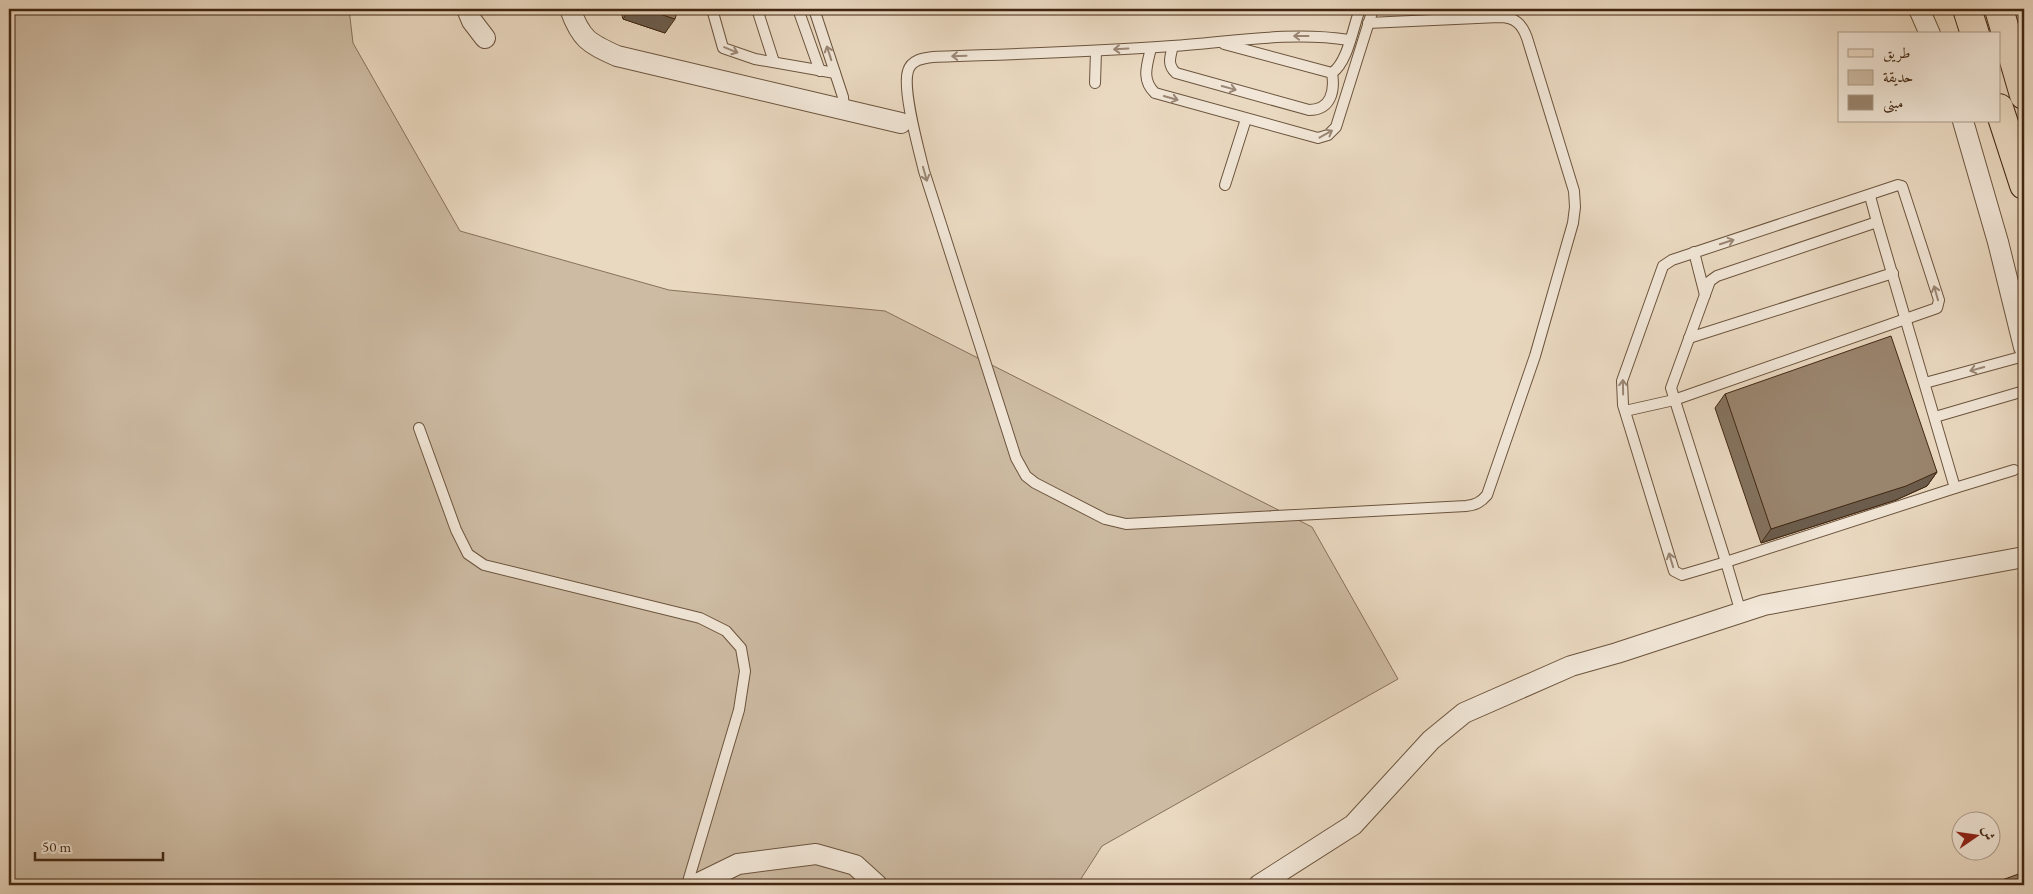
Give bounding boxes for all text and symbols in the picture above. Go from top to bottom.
one-way arrow [1293,31,1310,41]
legend [1838,32,2000,122]
text: طريق [1883,43,1910,63]
one-way arrow [1114,45,1130,54]
one-way arrow [723,46,738,55]
one-way arrow [824,46,833,61]
one-way arrow [951,51,968,61]
text: حديقة [1883,67,1913,86]
one-way arrow [1220,84,1236,93]
one-way arrow [1162,93,1178,103]
text: مبنى [1883,93,1903,114]
one-way arrow [1319,128,1333,138]
one-way arrow [921,166,931,182]
one-way arrow [1718,237,1734,246]
one-way arrow [1931,285,1941,301]
one-way arrow [1970,364,1986,374]
one-way arrow [1618,380,1627,396]
one-way arrow [1666,553,1675,569]
north arrow [1950,812,2000,862]
text: ش [1978,824,1999,842]
scale bar [35,829,162,861]
text: 50 m [42,837,71,856]

